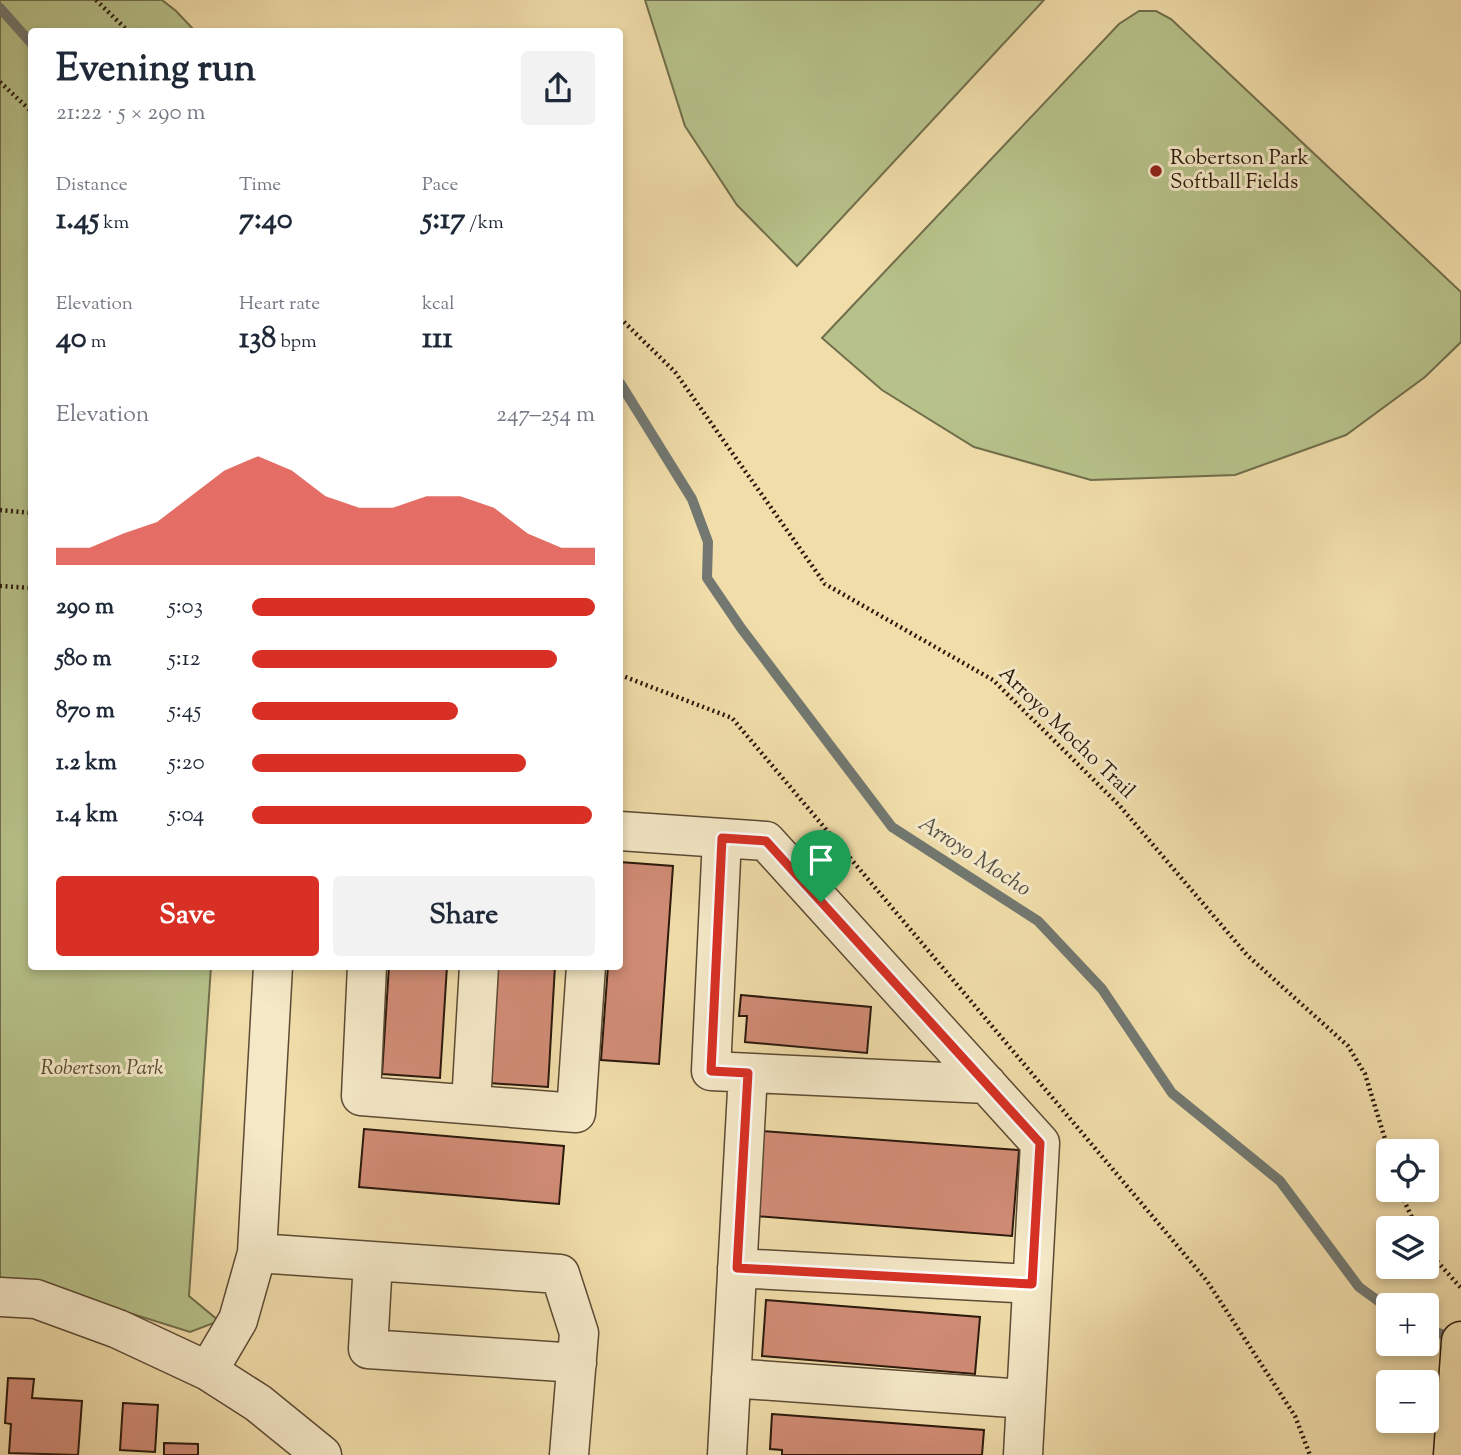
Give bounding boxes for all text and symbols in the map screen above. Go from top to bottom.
text: Evening run [56,44,256,98]
button: share [521,51,595,125]
text: 21:22 · 5 × 290 m [56,97,206,130]
place label: Robertson Park Softball Fields [1170,144,1309,198]
marker: Robertson Park Softball Fields [1148,163,1164,179]
text: Distance [56,172,128,199]
text: Time [239,172,281,199]
text: Pace [422,172,458,199]
text: 1.45 [56,199,99,242]
text: 7:40 [239,199,293,242]
text: 5:17 [422,199,465,242]
text: km [99,210,129,237]
text: /km [465,210,504,237]
text: Elevation [56,291,133,318]
text: Heart rate [239,291,320,318]
text: kcal [422,291,455,318]
text: 40 [56,318,87,361]
text: 138 [239,318,276,361]
text: 111 [422,318,453,361]
text: m [87,329,107,356]
text: bpm [276,329,317,356]
text: Elevation [56,399,149,432]
text: 247–254 m [496,399,595,432]
text: 290 m [56,591,114,624]
text: 5:03 [168,591,203,624]
text: 580 m [56,643,111,676]
text: 5:12 [168,643,200,676]
street label: Arroyo Mocho Trail [991,660,1141,806]
text: 870 m [56,695,115,728]
text: 5:45 [168,695,201,728]
text: 1.2 km [56,747,117,780]
text: 5:20 [168,747,205,780]
text: 1.4 km [56,799,118,832]
text: 5:04 [168,799,204,832]
water label: Arroyo Mocho [911,808,1037,906]
pin [791,830,851,902]
icon: arrive [802,841,840,879]
button: Save [56,876,319,956]
button: Share [333,876,595,956]
park label: Robertson Park [41,1054,164,1084]
map controls [1376,1139,1439,1433]
button: locate [1376,1139,1439,1202]
button: layers [1376,1216,1439,1279]
button: + [1376,1293,1439,1356]
button: − [1376,1370,1439,1433]

